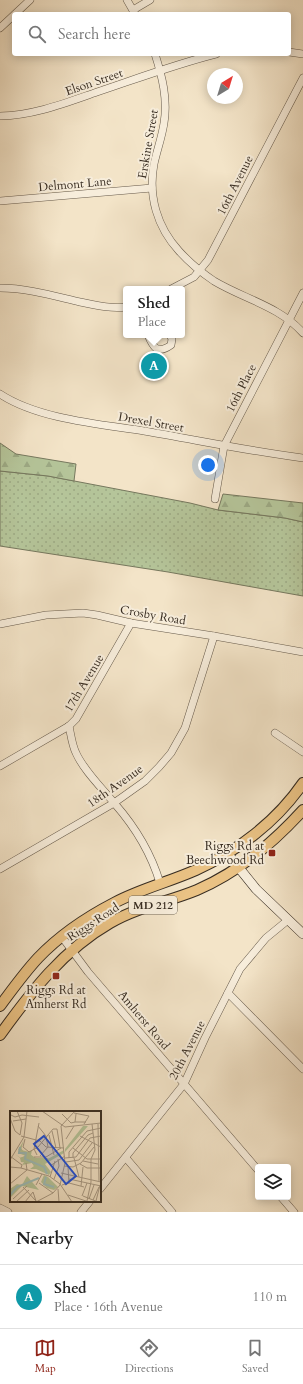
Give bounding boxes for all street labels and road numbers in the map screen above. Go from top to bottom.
street label: Elson Street [63,65,125,99]
street label: Erskine Street [134,108,162,180]
street label: 16th Avenue [213,152,257,218]
street label: Delmont Lane [38,173,112,195]
street label: 16th Place [222,361,260,415]
street label: Drexel Street [117,408,185,436]
street label: Crosby Road [119,601,188,629]
street label: 17th Avenue [60,651,108,715]
street label: 18th Avenue [84,761,146,811]
road number: MD 212 [129,896,177,914]
street label: Riggs Road [64,899,123,945]
street label: Amherst Road [115,987,174,1053]
street label: 20th Avenue [165,1017,209,1083]

